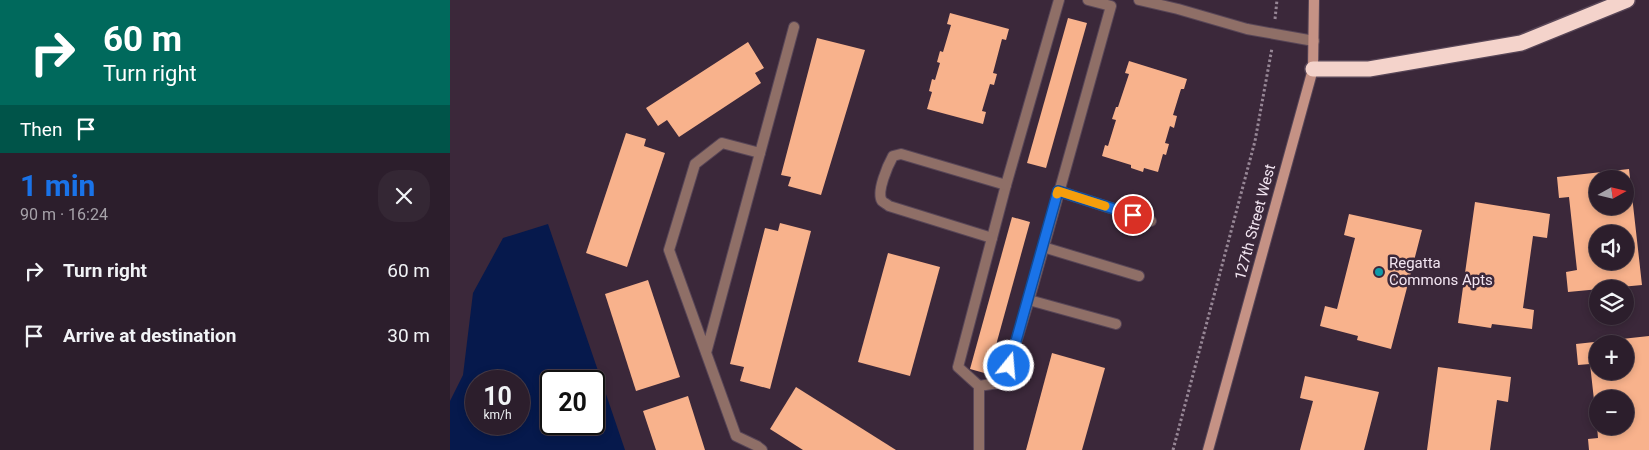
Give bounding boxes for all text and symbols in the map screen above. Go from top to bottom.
text: 60 m [103,19,182,60]
icon: right [20,20,85,85]
text: Turn right [103,61,197,86]
icon: arrive [72,115,100,143]
text: Then [20,118,62,141]
street label: 127th Street West [1231,162,1279,282]
text: 1 min [20,168,95,203]
button: close [378,170,430,222]
north arrow [1589,170,1634,215]
map controls [1589,170,1634,435]
pin [1112,194,1154,236]
icon: arrive [1119,201,1147,229]
text: 90 m · 16:24 [20,205,108,224]
button: sound [1589,225,1634,270]
place label: Regatta Commons Apts [1389,254,1493,289]
icon: right [20,257,48,285]
text: Turn right [63,259,147,282]
text: 60 m [387,259,430,282]
marker: Regatta Commons Apts [1373,266,1385,278]
button: layers [1589,280,1634,325]
icon: arrive [20,322,48,350]
text: Arrive at destination [63,324,236,347]
text: 30 m [387,324,430,347]
button: + [1589,335,1634,380]
position arrow [982,339,1034,391]
speed limit sign: 20 [540,370,605,435]
text: 10 [483,382,512,411]
button: − [1589,390,1634,435]
text: km/h [483,408,512,422]

